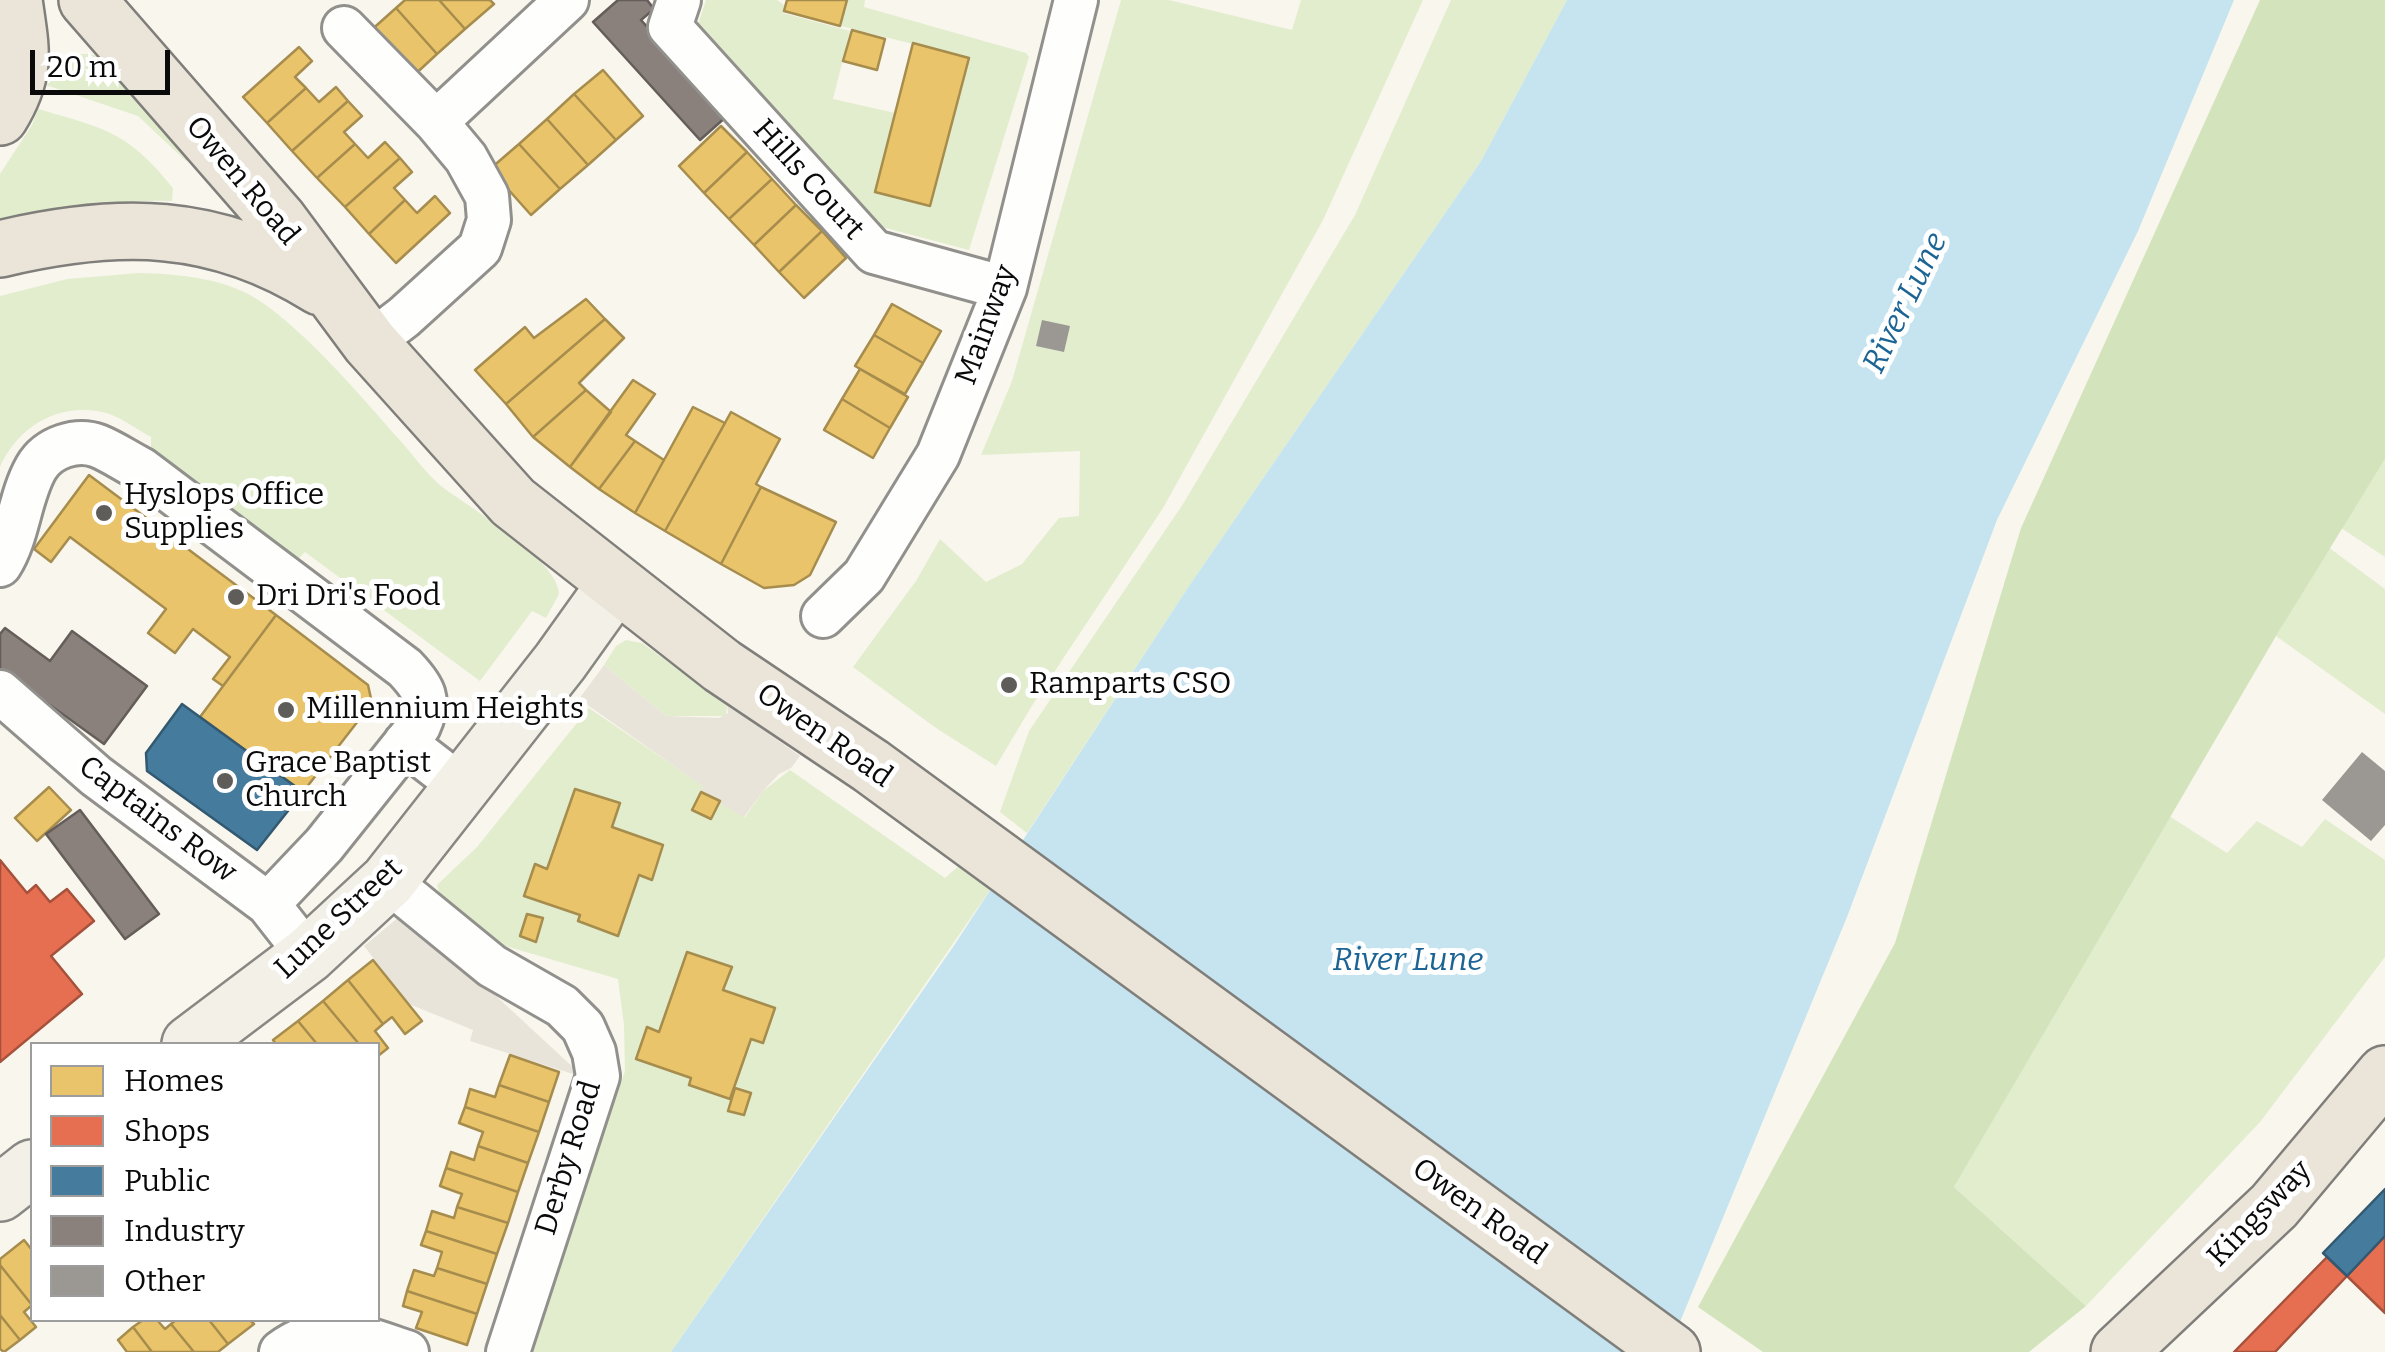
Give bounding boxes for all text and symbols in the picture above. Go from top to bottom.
scale bar [35,30,175,92]
text: 20 m [47,49,117,85]
street label: Owen Road [178,109,306,253]
street label: Hills Court [745,113,871,247]
water label: River Lune [1856,227,1956,379]
street label: Mainway [949,260,1025,390]
place label: Hyslops Office Supplies [124,478,324,548]
marker: Hyslops Office Supplies [93,502,115,524]
place label: Dri Dri's Food [256,579,441,615]
marker: Dri Dri's Food [225,586,247,608]
place label: Ramparts CSO [1029,667,1231,703]
marker: Ramparts CSO [998,674,1020,696]
street label: Owen Road [749,676,899,796]
place label: Millennium Heights [306,692,584,728]
marker: Millennium Heights [275,699,297,721]
place label: Grace Baptist Church [245,746,431,816]
street label: Captains Row [71,749,243,891]
marker: Grace Baptist Church [214,770,236,792]
street label: Lune Street [268,851,410,987]
water label: River Lune [1333,942,1483,980]
legend [30,1042,380,1322]
text: Homes [124,1063,224,1099]
street label: Derby Road [528,1076,610,1240]
text: Shops [124,1113,210,1149]
street label: Owen Road [1405,1151,1553,1273]
street label: Kingsway [2201,1153,2319,1275]
text: Public [124,1163,210,1199]
text: Industry [124,1213,245,1249]
text: Other [124,1263,205,1299]

